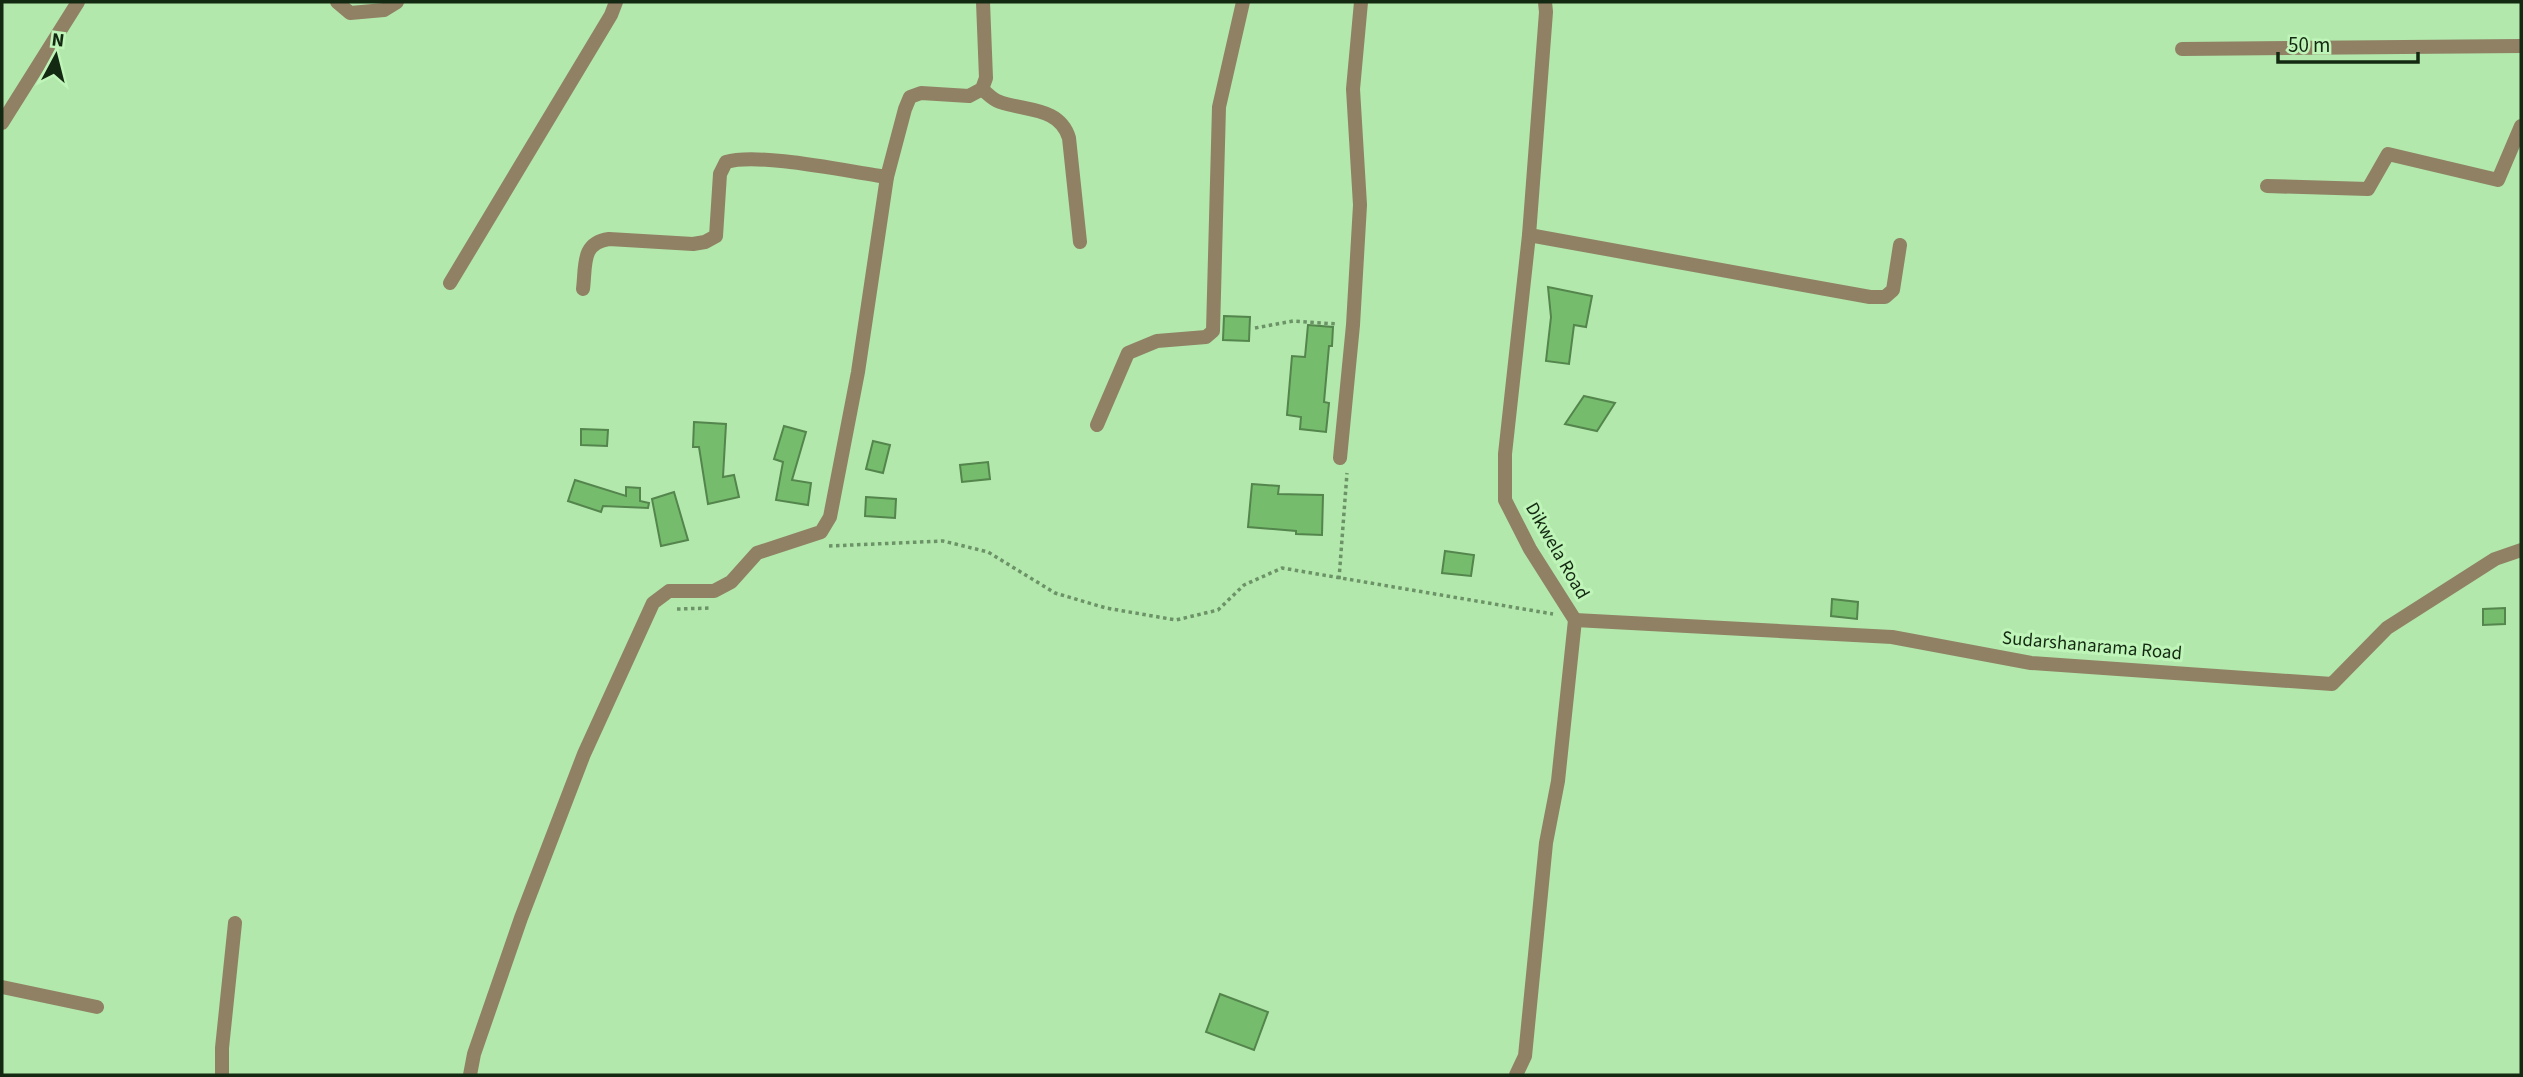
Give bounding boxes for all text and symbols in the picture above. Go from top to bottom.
north arrow [21,21,91,91]
scale bar [2278,21,2418,65]
text: N [50,26,66,55]
text: 50 m [2288,30,2330,60]
street label: Dikwela Road [1518,498,1596,604]
street label: Sudarshanarama Road [2001,625,2183,667]

